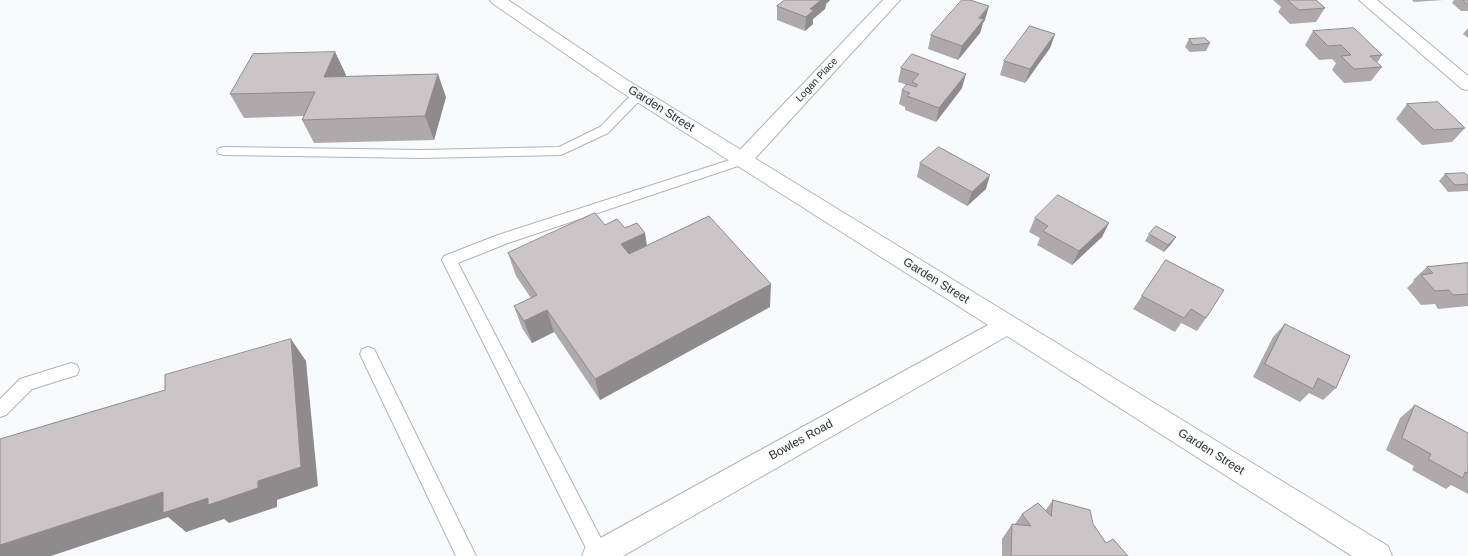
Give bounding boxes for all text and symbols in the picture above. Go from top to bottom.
street label: Logan Place [794,56,840,104]
street label: Garden Street [625,83,697,135]
street label: Garden Street [900,255,972,307]
street label: Bowles Road [767,417,835,463]
street label: Garden Street [1175,426,1247,478]

